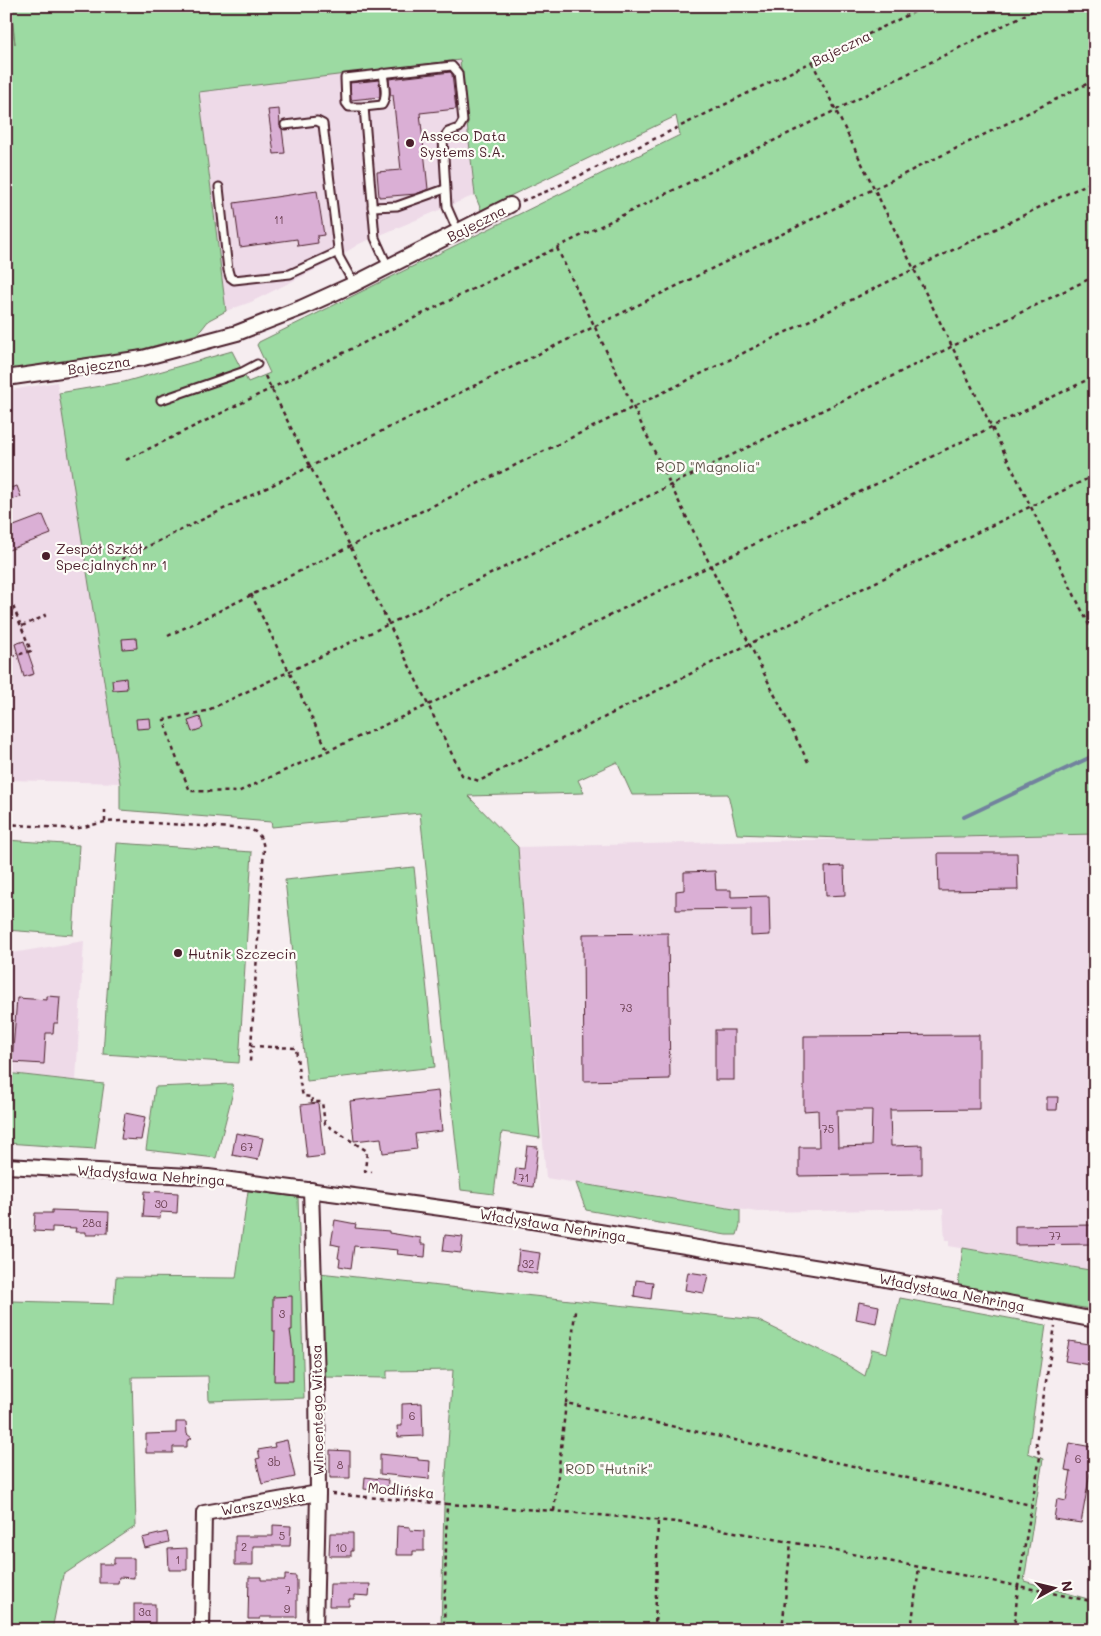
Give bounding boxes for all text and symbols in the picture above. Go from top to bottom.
street label: Bajeczna [808,26,874,70]
place label: Asseco Data Systems S.A. [420,126,506,161]
marker: Asseco Data Systems S.A. [404,137,416,149]
street label: Bajeczna [443,200,509,246]
house number: 11 [274,212,284,227]
street label: Bajeczna [66,351,132,379]
park label: ROD "Magnolia" [656,457,760,476]
place label: Zespół Szkół Specjalnych nr 1 [56,539,168,574]
marker: Zespół Szkół Specjalnych nr 1 [40,550,52,562]
place label: Hutnik Szczecin [188,944,296,963]
marker: Hutnik Szczecin [172,947,184,959]
house number: 73 [620,1000,633,1015]
house number: 75 [822,1121,834,1136]
house number: 67 [241,1139,253,1154]
street label: Władysława Nehringa [76,1160,226,1190]
house number: 71 [518,1170,530,1185]
house number: 30 [154,1196,168,1211]
street label: Władysława Nehringa [478,1204,628,1246]
house number: 28a [82,1215,102,1230]
house number: 77 [1049,1228,1061,1243]
house number: 32 [522,1256,534,1271]
street label: Władysława Nehringa [877,1269,1027,1315]
house number: 3 [279,1306,286,1321]
street label: Wincentego Witosa [306,1344,328,1476]
house number: 6 [409,1408,415,1423]
house number: 6 [1075,1451,1081,1466]
house number: 3b [267,1454,281,1469]
house number: 8 [337,1457,344,1472]
park label: ROD "Hutnik" [565,1459,653,1478]
street label: Modlińska [367,1478,435,1502]
street label: Warszawska [219,1486,307,1520]
house number: 5 [279,1528,285,1543]
house number: 2 [241,1539,247,1554]
house number: 10 [335,1540,347,1555]
house number: 1 [176,1552,180,1567]
north arrow [1028,1564,1078,1614]
text: N [1057,1580,1078,1593]
house number: 7 [285,1582,291,1597]
house number: 9 [284,1601,291,1616]
house number: 3a [138,1604,152,1619]

